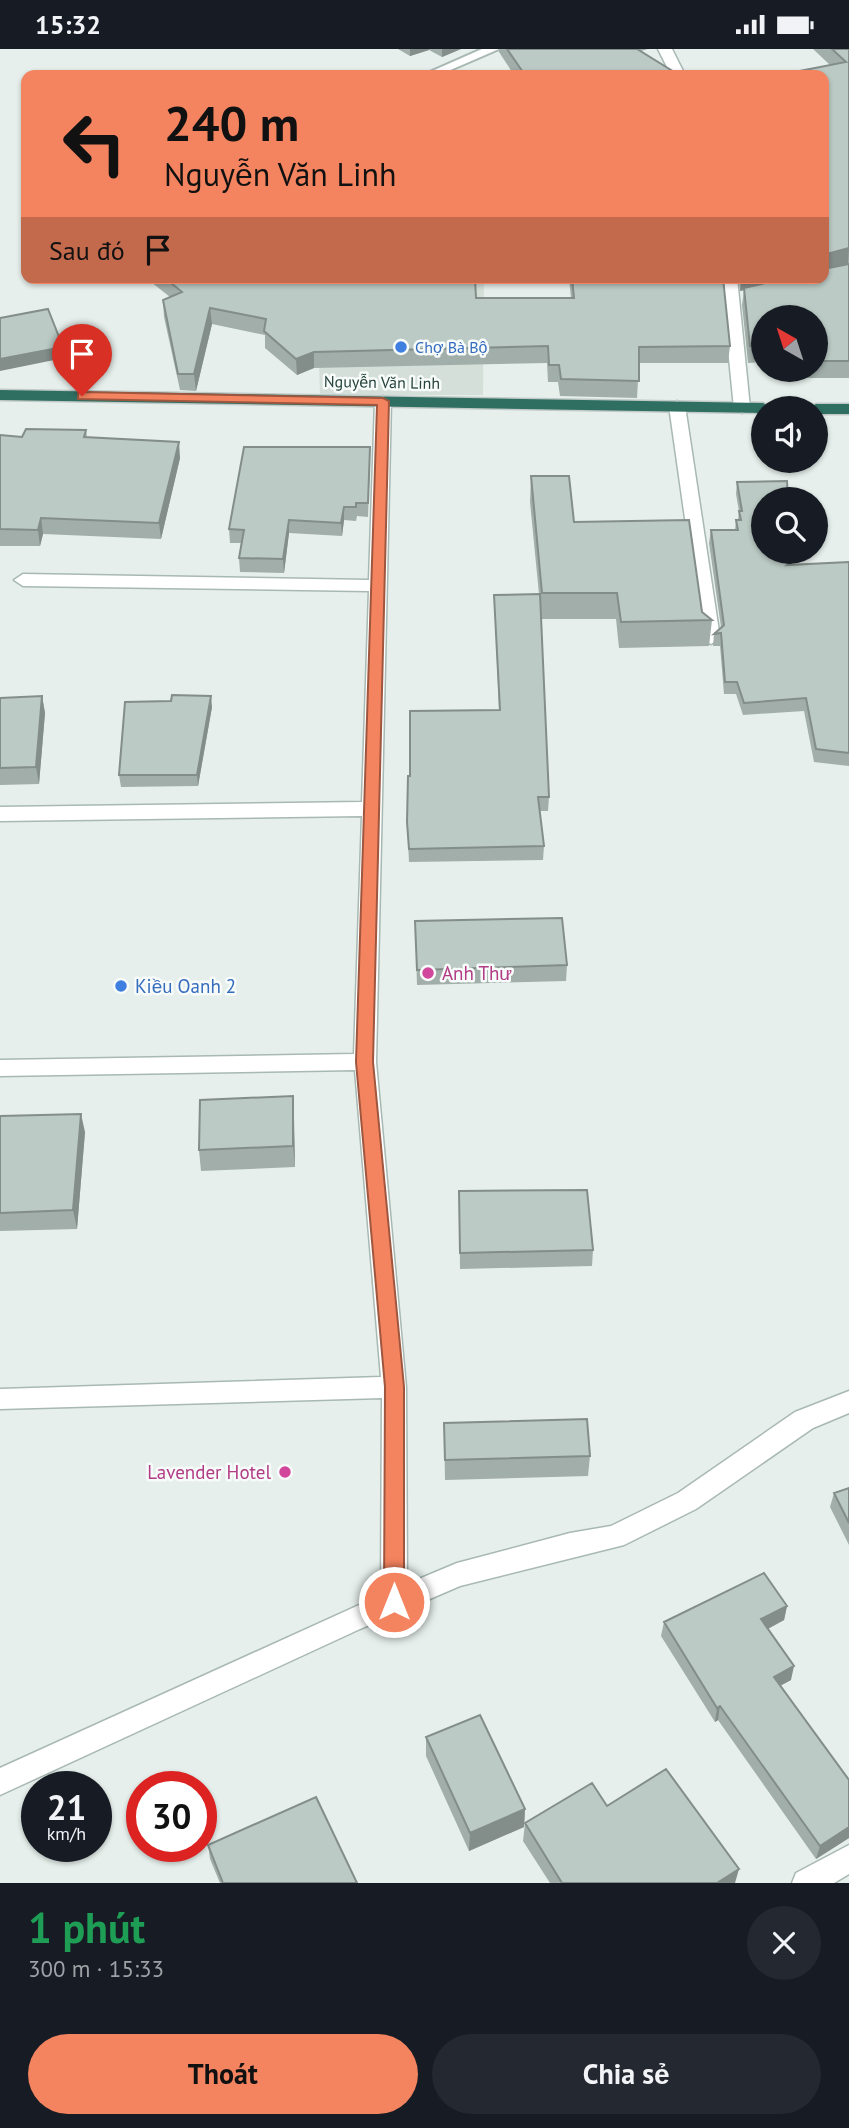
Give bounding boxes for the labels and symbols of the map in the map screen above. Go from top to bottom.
north arrow [751,305,828,381]
pin [52,324,112,396]
place label: Chợ Bà Bộ [415,337,488,357]
marker: Chợ Bà Bộ [393,339,409,355]
street label: Nguyễn Văn Linh [324,371,440,393]
place label: Anh Thư [442,961,512,985]
marker: Anh Thư [420,965,436,981]
place label: Kiều Oanh 2 [135,974,236,998]
marker: Kiều Oanh 2 [113,978,129,994]
place label: Lavender Hotel [147,1460,271,1484]
marker: Lavender Hotel [277,1464,293,1480]
position arrow [357,1565,431,1639]
speed limit sign: 30 [126,1771,217,1862]

